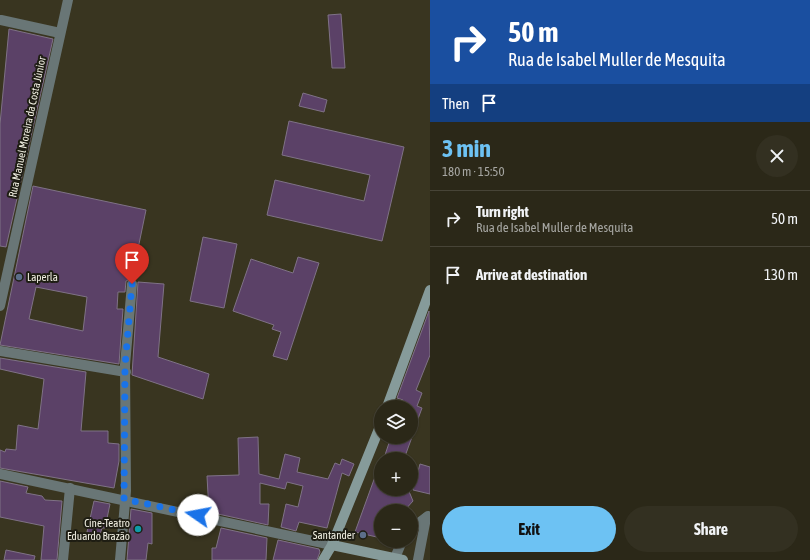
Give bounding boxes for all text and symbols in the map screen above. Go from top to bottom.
icon: right [442,16,494,68]
text: 50 m [508,16,558,48]
text: Rua de Isabel Muller de Mesquita [508,49,726,70]
street label: Rua Manuel Moreira da Costa Júnior [6,55,48,199]
icon: arrive [478,92,500,114]
text: Then [442,95,470,112]
text: 3 min [442,135,491,162]
button: close [756,135,798,177]
text: 180 m · 15:50 [442,164,505,179]
text: Turn right [476,203,529,220]
icon: right [442,208,464,230]
text: 50 m [771,210,798,227]
text: Rua de Isabel Muller de Mesquita [476,220,633,235]
pin [115,243,149,284]
icon: arrive [121,249,143,271]
icon: arrive [442,264,464,286]
text: Arrive at destination [476,266,587,283]
text: 130 m [764,266,798,283]
place label: Laperla [27,271,58,283]
marker: Laperla [14,272,24,282]
map controls [374,400,418,548]
button: layers [374,400,418,444]
button: + [374,452,418,496]
position arrow [177,494,219,536]
button: − [374,504,418,548]
button: Exit [442,506,616,552]
button: Share [624,506,798,552]
place label: Cine-Teatro Eduardo Brazão [67,517,130,542]
marker: Cine-Teatro Eduardo Brazão [133,524,143,534]
place label: Santander [313,529,356,541]
marker: Santander [358,530,368,540]

